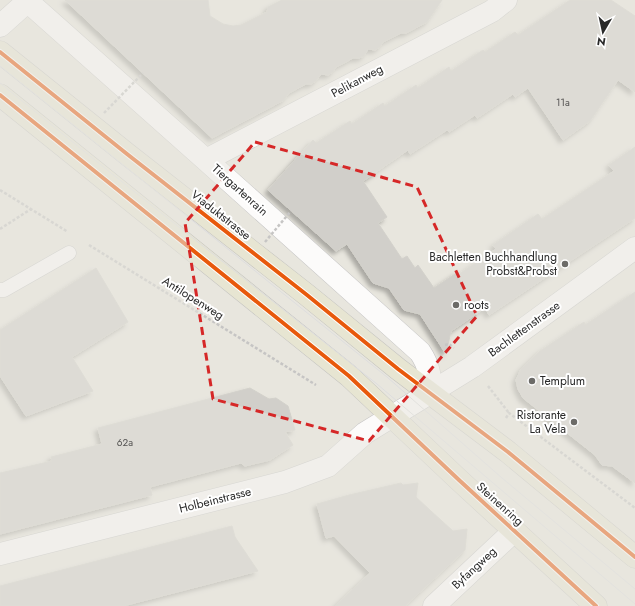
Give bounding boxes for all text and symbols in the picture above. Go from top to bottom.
north arrow [583,12,623,52]
text: N [596,33,607,50]
street label: Pelikanweg [328,60,386,102]
house number: 11a [556,95,570,110]
street label: Tiergartenrain [208,160,272,220]
street label: Viaduktstrasse [187,186,255,244]
place label: Bachletten Buchhandlung Probst&Probst [429,248,557,280]
marker: Bachletten Buchhandlung Probst&Probst [560,259,570,269]
street label: Antilopenweg [159,272,227,324]
place label: roots [464,296,489,314]
street label: Bachlettenstrasse [484,297,564,361]
marker: roots [451,300,461,310]
place label: Templum [540,372,585,390]
marker: Templum [527,376,537,386]
place label: Ristorante La Vela [517,406,566,438]
marker: Ristorante La Vela [569,417,579,427]
house number: 62a [117,435,133,450]
street label: Steinenring [472,478,528,530]
street label: Holbeinstrasse [177,482,253,518]
street label: Byfangweg [448,543,500,593]

